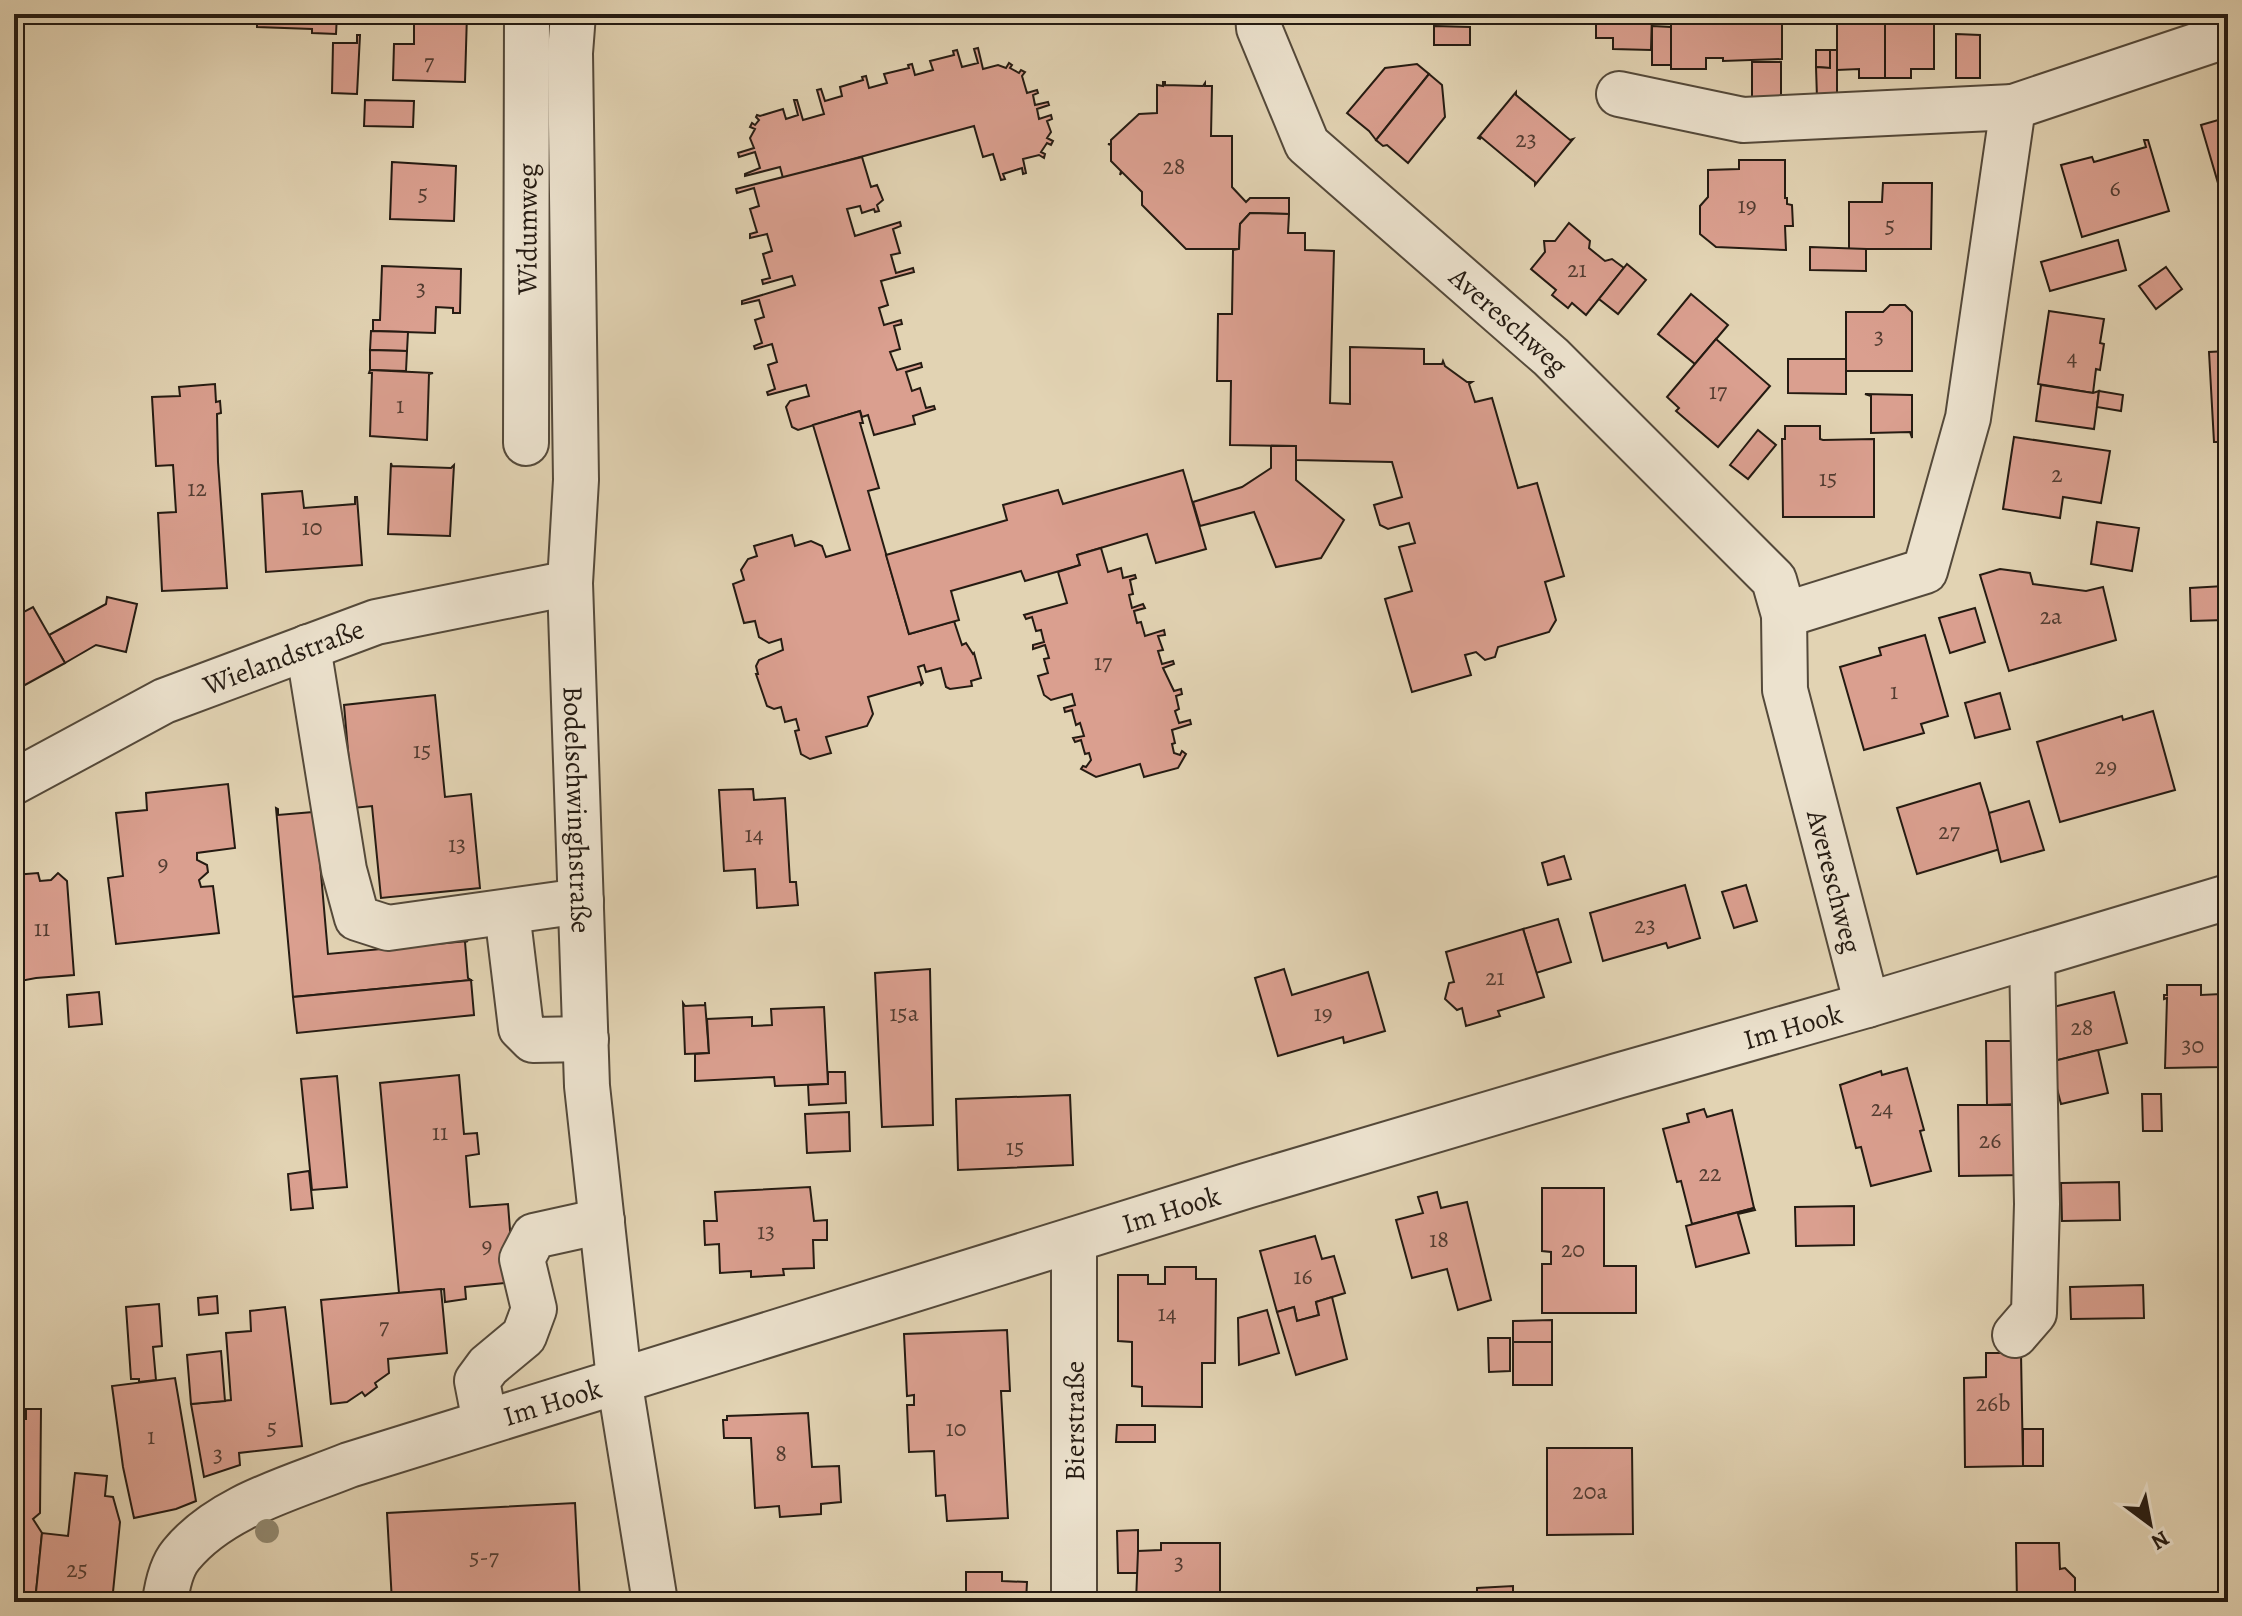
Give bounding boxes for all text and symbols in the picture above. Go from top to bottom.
house number: 7 [424,46,435,78]
house number: 23 [1515,123,1537,155]
house number: 28 [1162,150,1186,182]
street label: Widumweg [508,163,547,296]
house number: 6 [2109,172,2121,204]
house number: 5 [418,177,428,209]
house number: 19 [1737,189,1757,221]
house number: 5 [1885,209,1895,241]
house number: 21 [1567,253,1587,285]
street label: Avereschweg [1440,258,1576,384]
house number: 3 [416,272,426,304]
house number: 3 [1874,320,1884,352]
house number: 4 [2067,341,2078,373]
house number: 17 [1709,375,1728,407]
house number: 1 [396,389,404,421]
house number: 2 [2051,458,2063,490]
house number: 15 [1819,462,1837,494]
house number: 12 [187,472,207,504]
house number: 10 [302,511,323,543]
house number: 2a [2040,600,2063,632]
street label: Wielandstraße [197,610,370,705]
house number: 17 [1094,646,1113,678]
house number: 1 [1890,675,1898,707]
street label: Bodelschwinghstraße [553,685,600,934]
house number: 15 [413,734,431,766]
house number: 29 [2095,750,2117,782]
street label: Avereschweg [1797,805,1871,957]
house number: 27 [1938,815,1961,847]
house number: 14 [744,818,764,850]
house number: 13 [448,828,466,860]
house number: 9 [158,847,168,879]
house number: 23 [1634,909,1656,941]
house number: 11 [34,912,50,944]
house number: 21 [1485,961,1505,993]
street label: Im Hook [1739,995,1847,1059]
house number: 15a [889,997,920,1029]
house number: 19 [1313,997,1333,1029]
house number: 28 [2070,1011,2094,1043]
house number: 30 [2182,1029,2204,1061]
house number: 24 [1871,1092,1893,1124]
house number: 11 [432,1116,448,1148]
house number: 26 [1979,1124,2001,1156]
house number: 15 [1006,1131,1024,1163]
house number: 22 [1699,1157,1721,1189]
street label: Im Hook [1118,1177,1225,1243]
house number: 13 [757,1215,775,1247]
house number: 18 [1429,1223,1449,1255]
house number: 9 [482,1229,492,1261]
house number: 20 [1561,1233,1585,1265]
house number: 16 [1293,1260,1313,1292]
house number: 14 [1157,1297,1177,1329]
house number: 7 [379,1310,390,1342]
street label: Bierstraße [1056,1361,1094,1481]
street label: Im Hook [499,1370,607,1436]
house number: 26b [1976,1387,2010,1419]
house number: 5 [267,1411,277,1443]
house number: 10 [946,1412,967,1444]
house number: 1 [147,1420,155,1452]
house number: 8 [775,1437,787,1469]
house number: 3 [213,1438,223,1470]
house number: 20a [1572,1475,1608,1507]
north arrow [2110,1484,2190,1564]
text: N [2145,1523,2175,1557]
house number: 5-7 [469,1541,500,1573]
house number: 3 [1174,1546,1184,1578]
house number: 25 [66,1553,88,1585]

